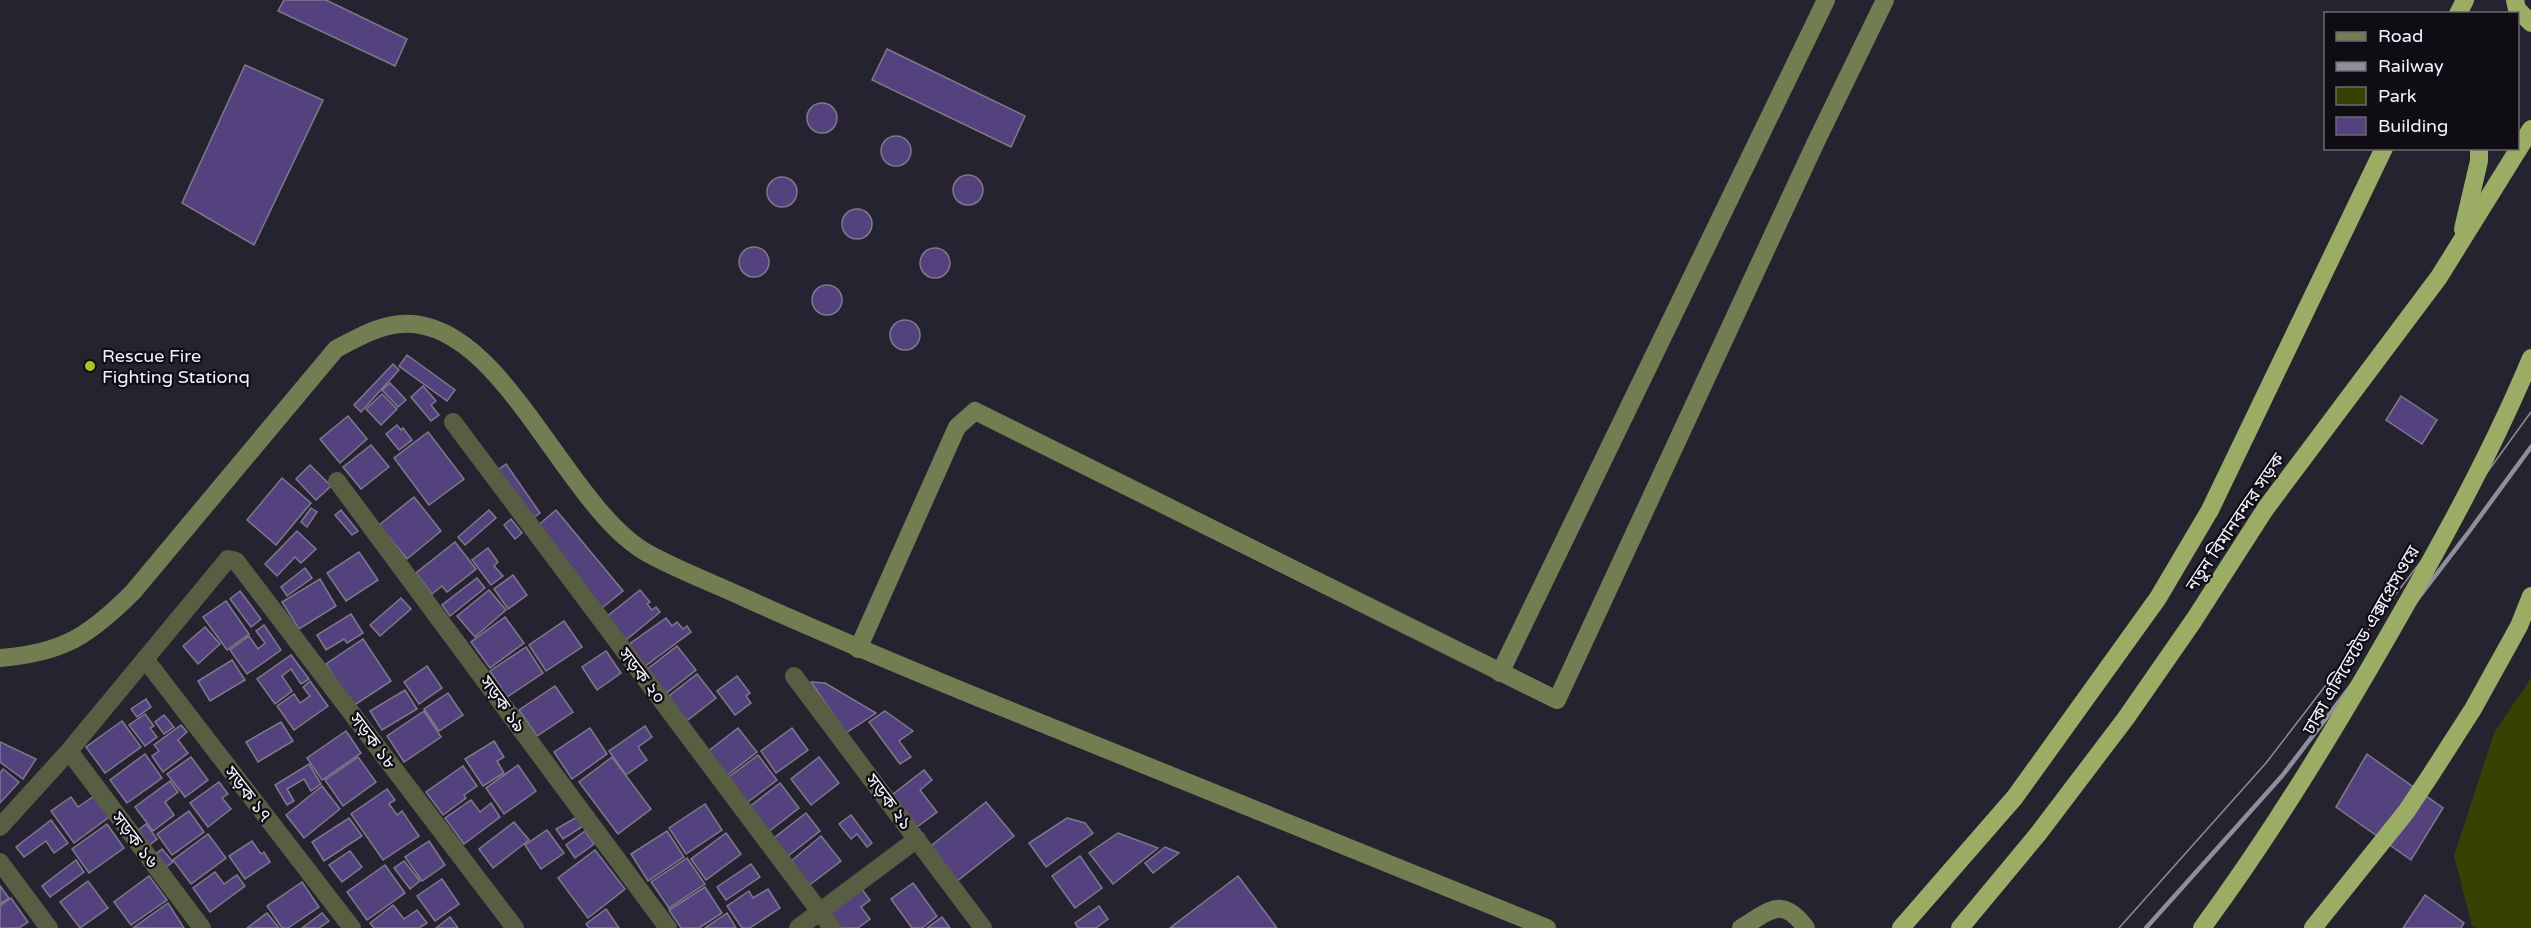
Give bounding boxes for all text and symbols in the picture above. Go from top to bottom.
legend [2324,12,2519,150]
text: Road [2378,25,2423,47]
text: Railway [2378,55,2444,77]
text: Park [2378,85,2417,107]
text: Building [2378,115,2448,137]
place label: Rescue Fire Fighting Stationq [102,345,250,388]
marker: Rescue Fire Fighting Stationq [83,359,97,373]
street label: নতুন বিমানবন্দর সড়ক [2180,449,2289,596]
street label: ঢাকা এলিভেটেড এক্সপ্রেসওয়ে [2297,541,2424,739]
street label: সড়ক ২০ [613,643,670,708]
street label: সড়ক ১৯ [475,671,531,737]
street label: সড়ক ১৮ [344,708,401,774]
street label: সড়ক ১৭ [219,761,277,826]
street label: সড়ক ২১ [860,769,917,834]
street label: সড়ক ১৬ [106,807,163,873]

